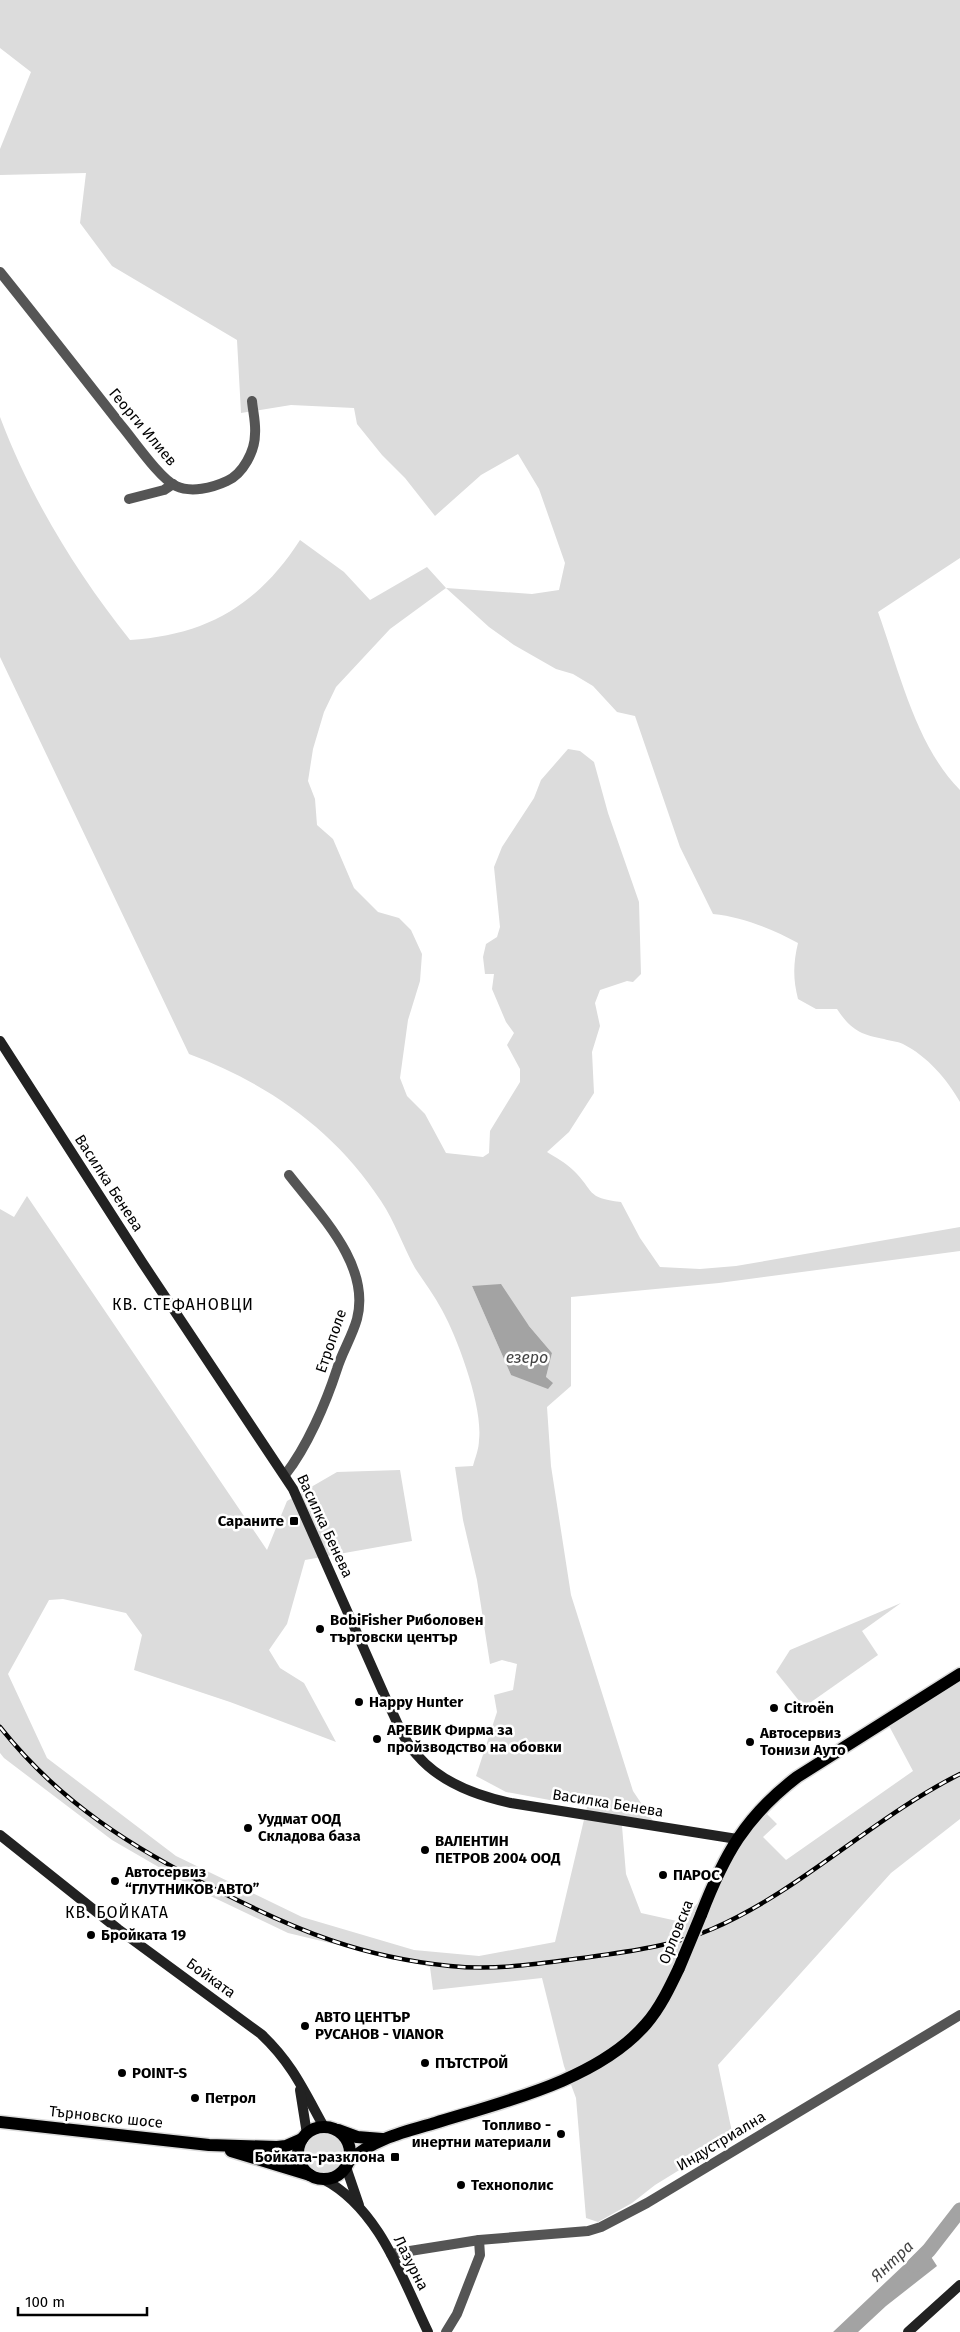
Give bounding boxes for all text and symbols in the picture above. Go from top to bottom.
street label: Георги Илиев [105,384,181,470]
street label: Василка Бенева [71,1131,147,1235]
district label: КВ. СТЕФАНОВЦИ [112,1295,254,1314]
street label: Етрополе [312,1307,350,1375]
water label: езеро [506,1348,548,1367]
street label: Василка Бенева [293,1471,357,1581]
place label: Сараните [218,1512,284,1530]
marker: Сараните [288,1515,300,1527]
place label: BobiFisher Риболовен търговски център [330,1611,483,1646]
marker: BobiFisher Риболовен търговски център [314,1623,326,1635]
place label: Happy Hunter [369,1693,464,1711]
marker: Happy Hunter [353,1696,365,1708]
place label: Citroën [784,1699,834,1717]
marker: Citroën [768,1702,780,1714]
place label: АРЕВИК Фирма за пройзводство на обовки [386,1721,562,1756]
place label: Автосервиз Тонизи Ауто [759,1724,846,1759]
marker: АРЕВИК Фирма за пройзводство на обовки [371,1733,383,1745]
marker: Автосервиз Тонизи Ауто [744,1736,756,1748]
street label: Василка Бенева [551,1785,665,1821]
place label: Уудмат ООД Складова база [257,1810,361,1845]
marker: Уудмат ООД Складова база [242,1822,254,1834]
place label: ВАЛЕНТИН ПЕТРОВ 2004 ООД [435,1832,561,1867]
marker: ВАЛЕНТИН ПЕТРОВ 2004 ООД [419,1844,431,1856]
place label: Автосервиз “ГЛУТНИКОВ АВТО” [124,1863,260,1898]
place label: ПАРОС [673,1866,720,1884]
marker: ПАРОС [657,1869,669,1881]
marker: Автосервиз “ГЛУТНИКОВ АВТО” [109,1875,121,1887]
street label: Орловска [655,1897,697,1967]
district label: КВ. БОЙКАТА [65,1903,169,1922]
place label: Бройката 19 [101,1926,186,1944]
marker: Бройката 19 [85,1929,97,1941]
street label: Бойката [183,1954,239,2002]
place label: АВТО ЦЕНТЪР РУСАНОВ - VIANOR [314,2008,445,2043]
marker: АВТО ЦЕНТЪР РУСАНОВ - VIANOR [299,2020,311,2032]
place label: ПЪТСТРОЙ [435,2054,508,2072]
marker: ПЪТСТРОЙ [419,2057,431,2069]
place label: POINT-S [132,2064,188,2082]
marker: POINT-S [116,2067,128,2079]
place label: Петрол [205,2089,256,2107]
marker: Петрол [189,2092,201,2104]
street label: Търновско шосе [48,2102,164,2132]
street label: Индустриална [673,2107,769,2175]
place label: Топливо - инертни материали [412,2116,551,2151]
marker: Топливо - инертни материали [555,2128,567,2140]
place label: Бойката-разклона [255,2148,385,2166]
marker: Бойката-разклона [389,2151,401,2163]
place label: Технополис [471,2176,554,2194]
marker: Технополис [455,2179,467,2191]
street label: Лазурна [390,2233,432,2293]
water label: Янтра [866,2237,917,2286]
scale bar [18,2284,146,2316]
text: 100 m [25,2293,65,2311]

